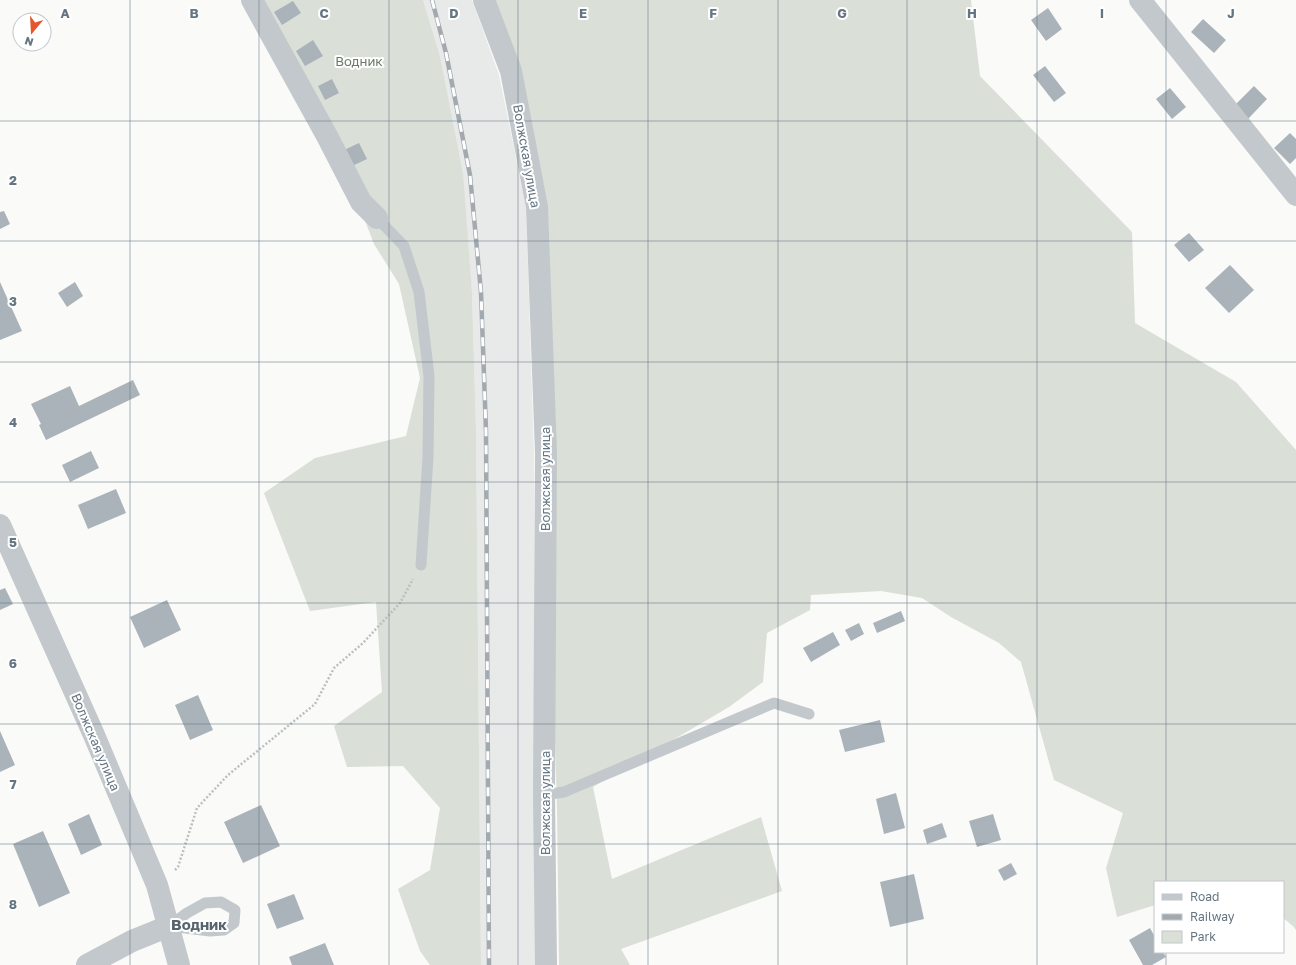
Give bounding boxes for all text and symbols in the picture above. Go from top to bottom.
text: A [60,5,70,21]
text: B [189,5,199,21]
text: C [319,5,329,21]
text: D [449,5,459,21]
text: E [579,5,587,21]
text: F [709,5,717,21]
text: G [837,5,847,21]
text: H [967,5,977,21]
text: I [1100,5,1104,21]
text: J [1227,5,1235,21]
north arrow [12,12,52,52]
text: N [23,35,35,49]
park label: Водник [335,53,383,69]
street label: Волжская улица [510,103,544,209]
text: 2 [9,172,17,188]
text: 3 [9,293,17,309]
text: 4 [9,414,17,430]
street label: Волжская улица [537,427,553,531]
text: 5 [9,534,17,550]
text: 6 [9,655,17,671]
street label: Волжская улица [68,691,124,793]
street label: Волжская улица [537,751,553,855]
text: 7 [9,776,17,792]
legend [1154,881,1284,953]
text: Road [1190,889,1219,904]
text: 8 [9,896,17,912]
text: Railway [1190,909,1235,924]
district label: Водник [171,915,227,933]
text: Park [1190,929,1216,944]

